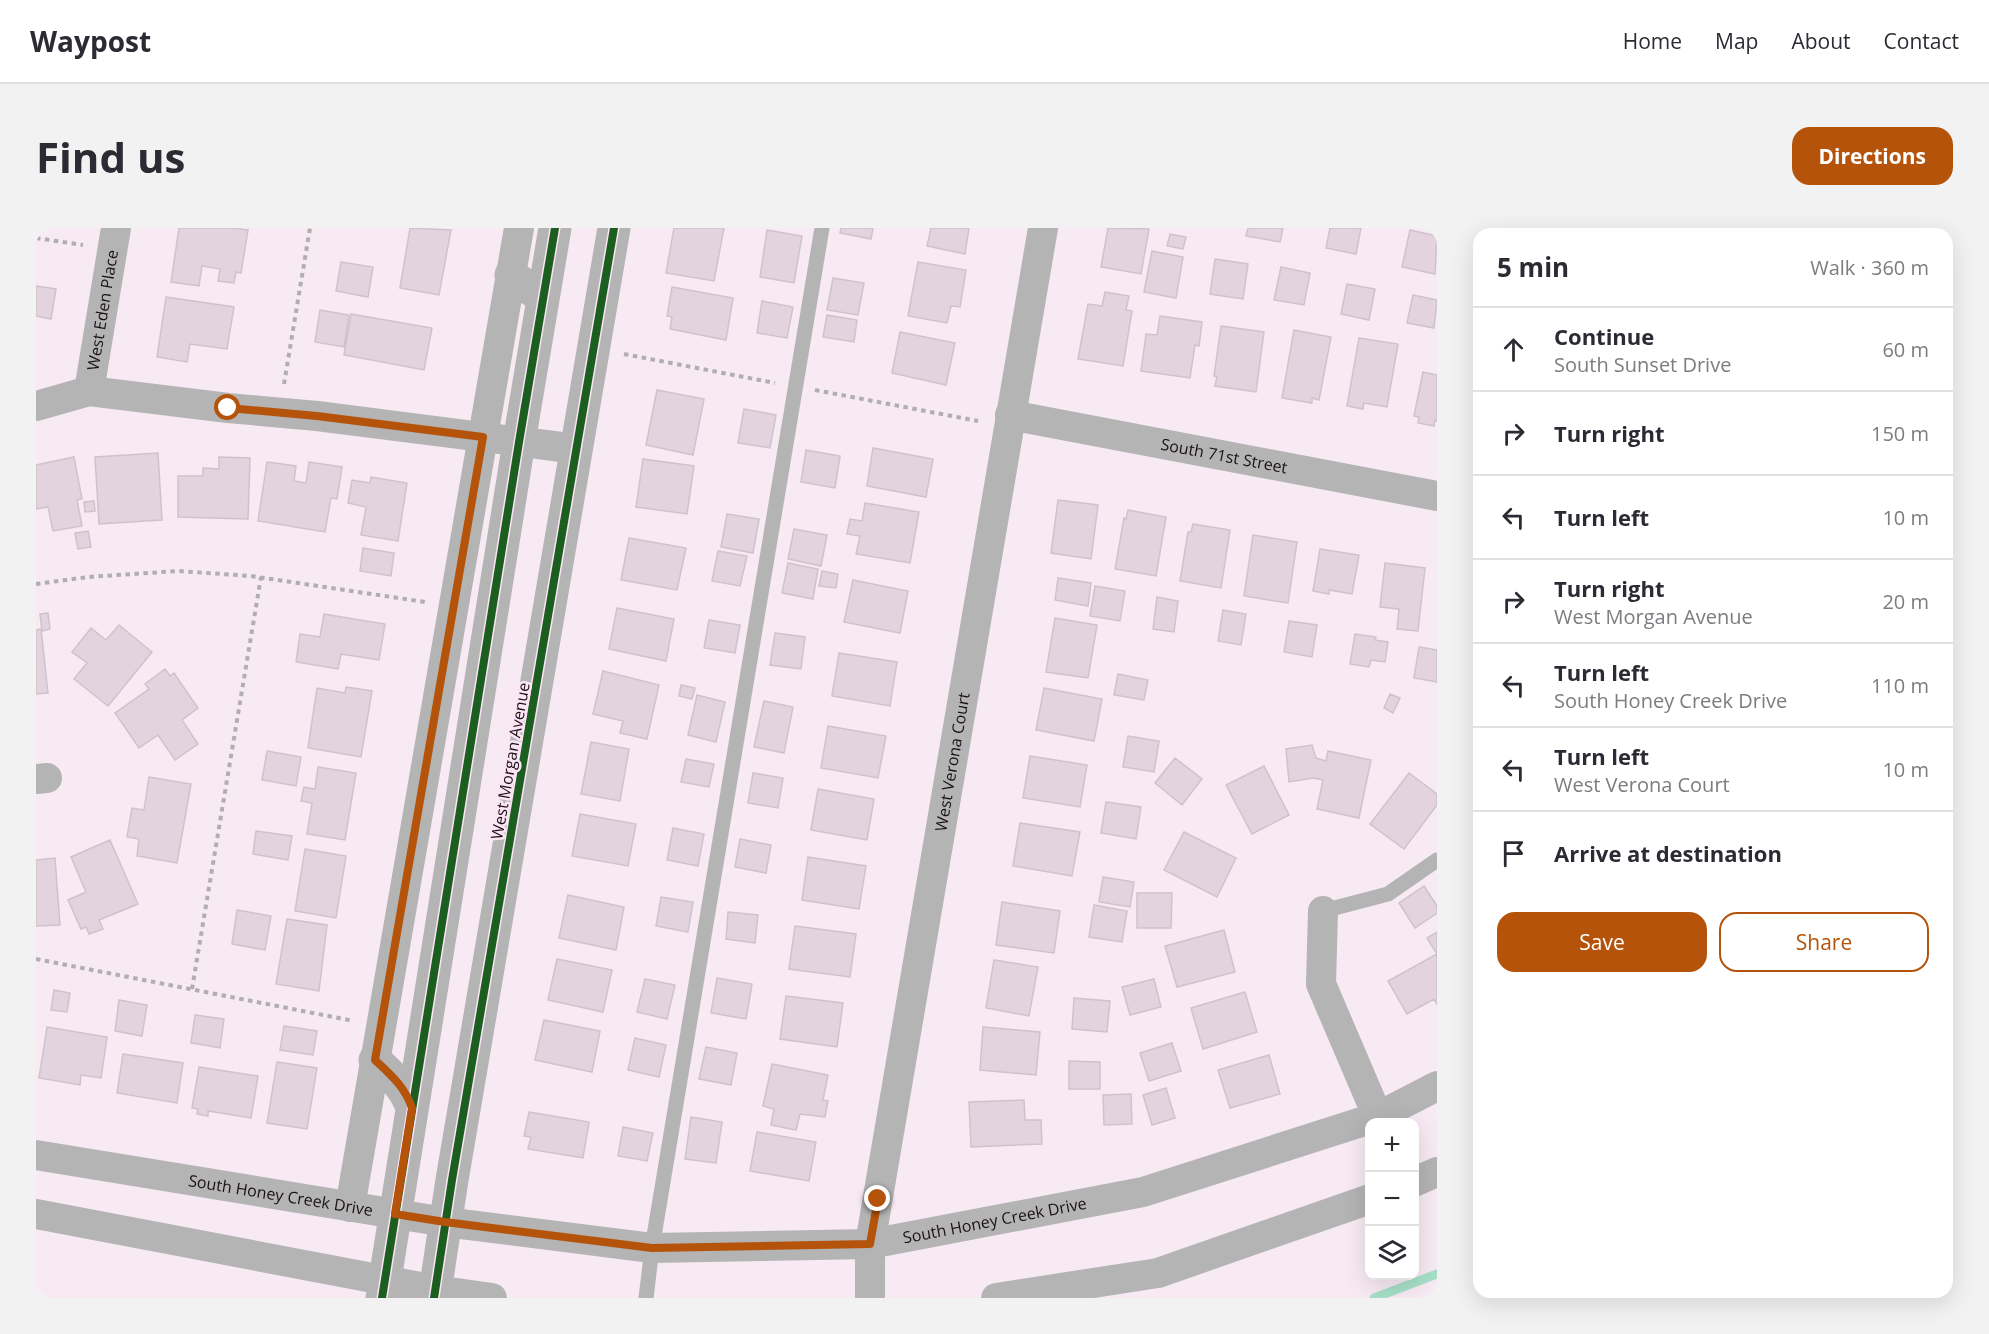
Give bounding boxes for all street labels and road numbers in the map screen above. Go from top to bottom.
street label: West Eden Place [82,248,123,372]
street label: South 71st Street [1159,433,1290,478]
street label: West Morgan Avenue [485,681,535,841]
street label: West Verona Court [929,691,975,833]
street label: South Honey Creek Drive [187,1169,375,1221]
street label: South Honey Creek Drive [901,1192,1088,1249]

